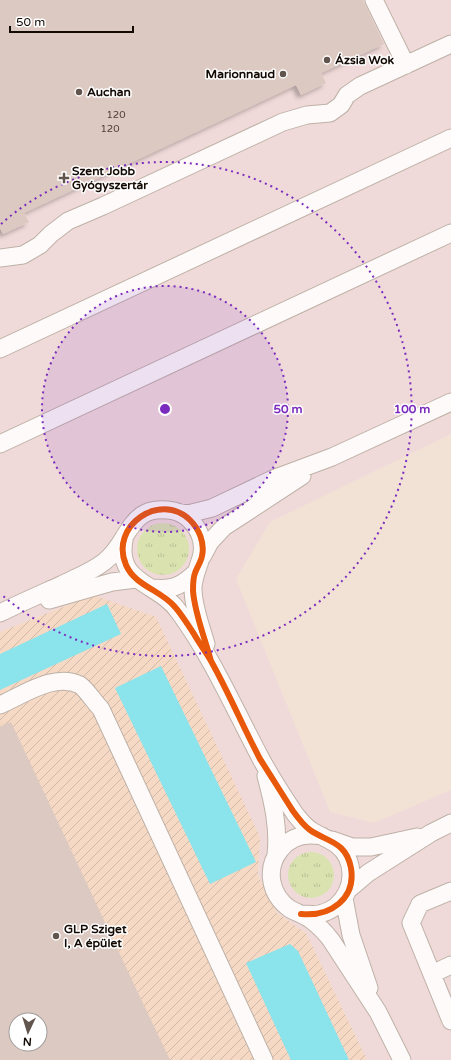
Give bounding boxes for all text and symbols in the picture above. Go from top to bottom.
scale bar [10,8,133,34]
text: 50 m [16,15,45,29]
place label: Ázsia Wok [335,53,394,67]
marker: Ázsia Wok [322,55,332,65]
place label: Marionnaud [206,67,275,81]
marker: Marionnaud [278,69,288,79]
place label: Auchan [87,85,131,99]
marker: Auchan [74,87,84,97]
house number: 120 [107,109,125,121]
house number: 120 [101,123,119,135]
place label: Szent Jobb Gyógyszertár [72,164,148,193]
marker: Szent Jobb Gyógyszertár [59,173,69,183]
centre of rings [158,402,172,416]
text: 50 m [273,402,303,416]
text: 100 m [394,402,430,416]
place label: GLP Sziget I, A épület [64,922,127,951]
marker: GLP Sziget I, A épület [51,931,61,941]
north arrow [8,1012,48,1052]
text: N [22,1035,32,1048]

